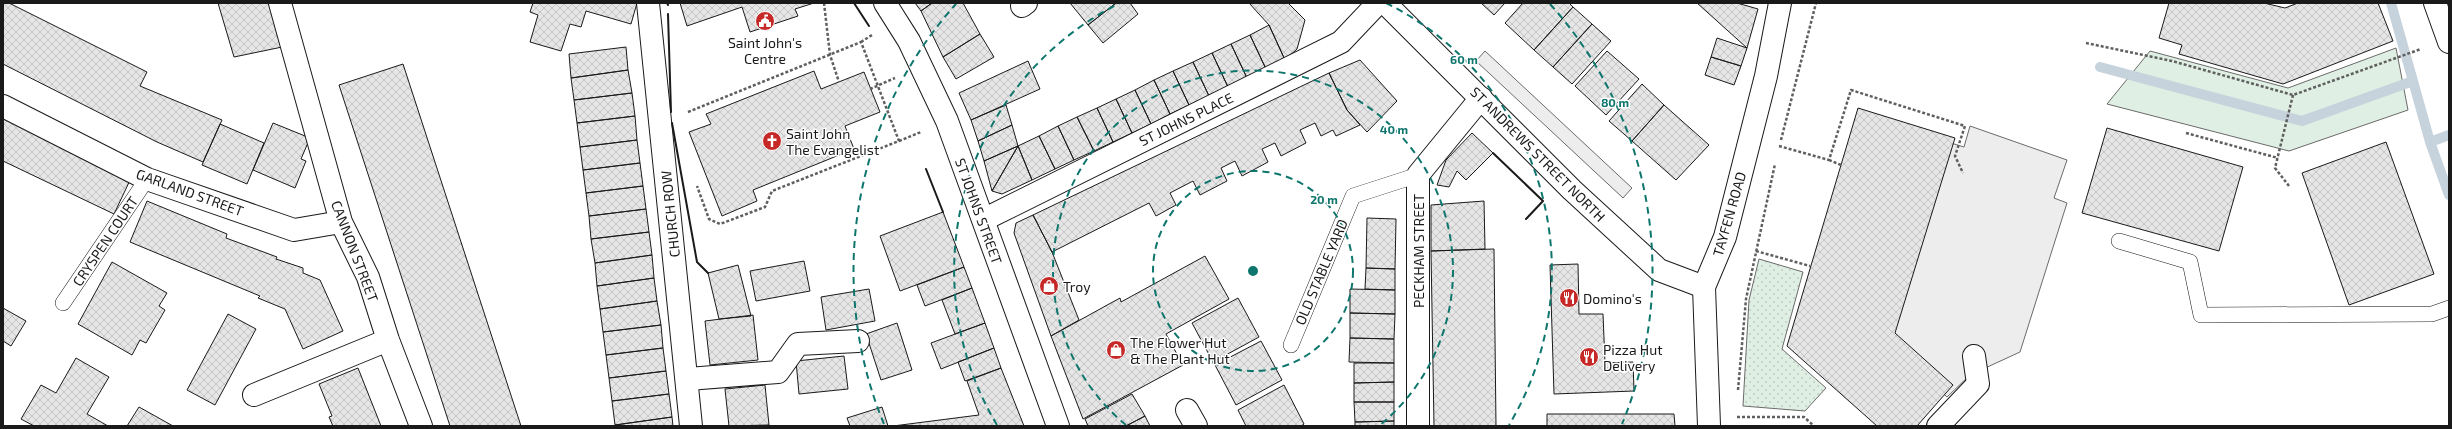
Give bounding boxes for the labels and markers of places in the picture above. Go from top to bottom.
public building icon: Saint John's Centre [754,10,776,32]
place label: Saint John's Centre [728,34,802,67]
place label: Saint John The Evangelist [786,125,879,158]
church icon: Saint John The Evangelist [761,130,783,152]
centre of rings [1246,264,1260,278]
shop icon: Troy [1038,275,1060,297]
place label: Troy [1063,278,1091,295]
restaurant icon: Domino's [1558,287,1580,309]
place label: Domino's [1583,290,1642,307]
place label: The Flower Hut & The Plant Hut [1130,334,1230,367]
shop icon: The Flower Hut & The Plant Hut [1105,339,1127,361]
place label: Pizza Hut Delivery [1603,341,1663,374]
restaurant icon: Pizza Hut Delivery [1578,346,1600,368]

